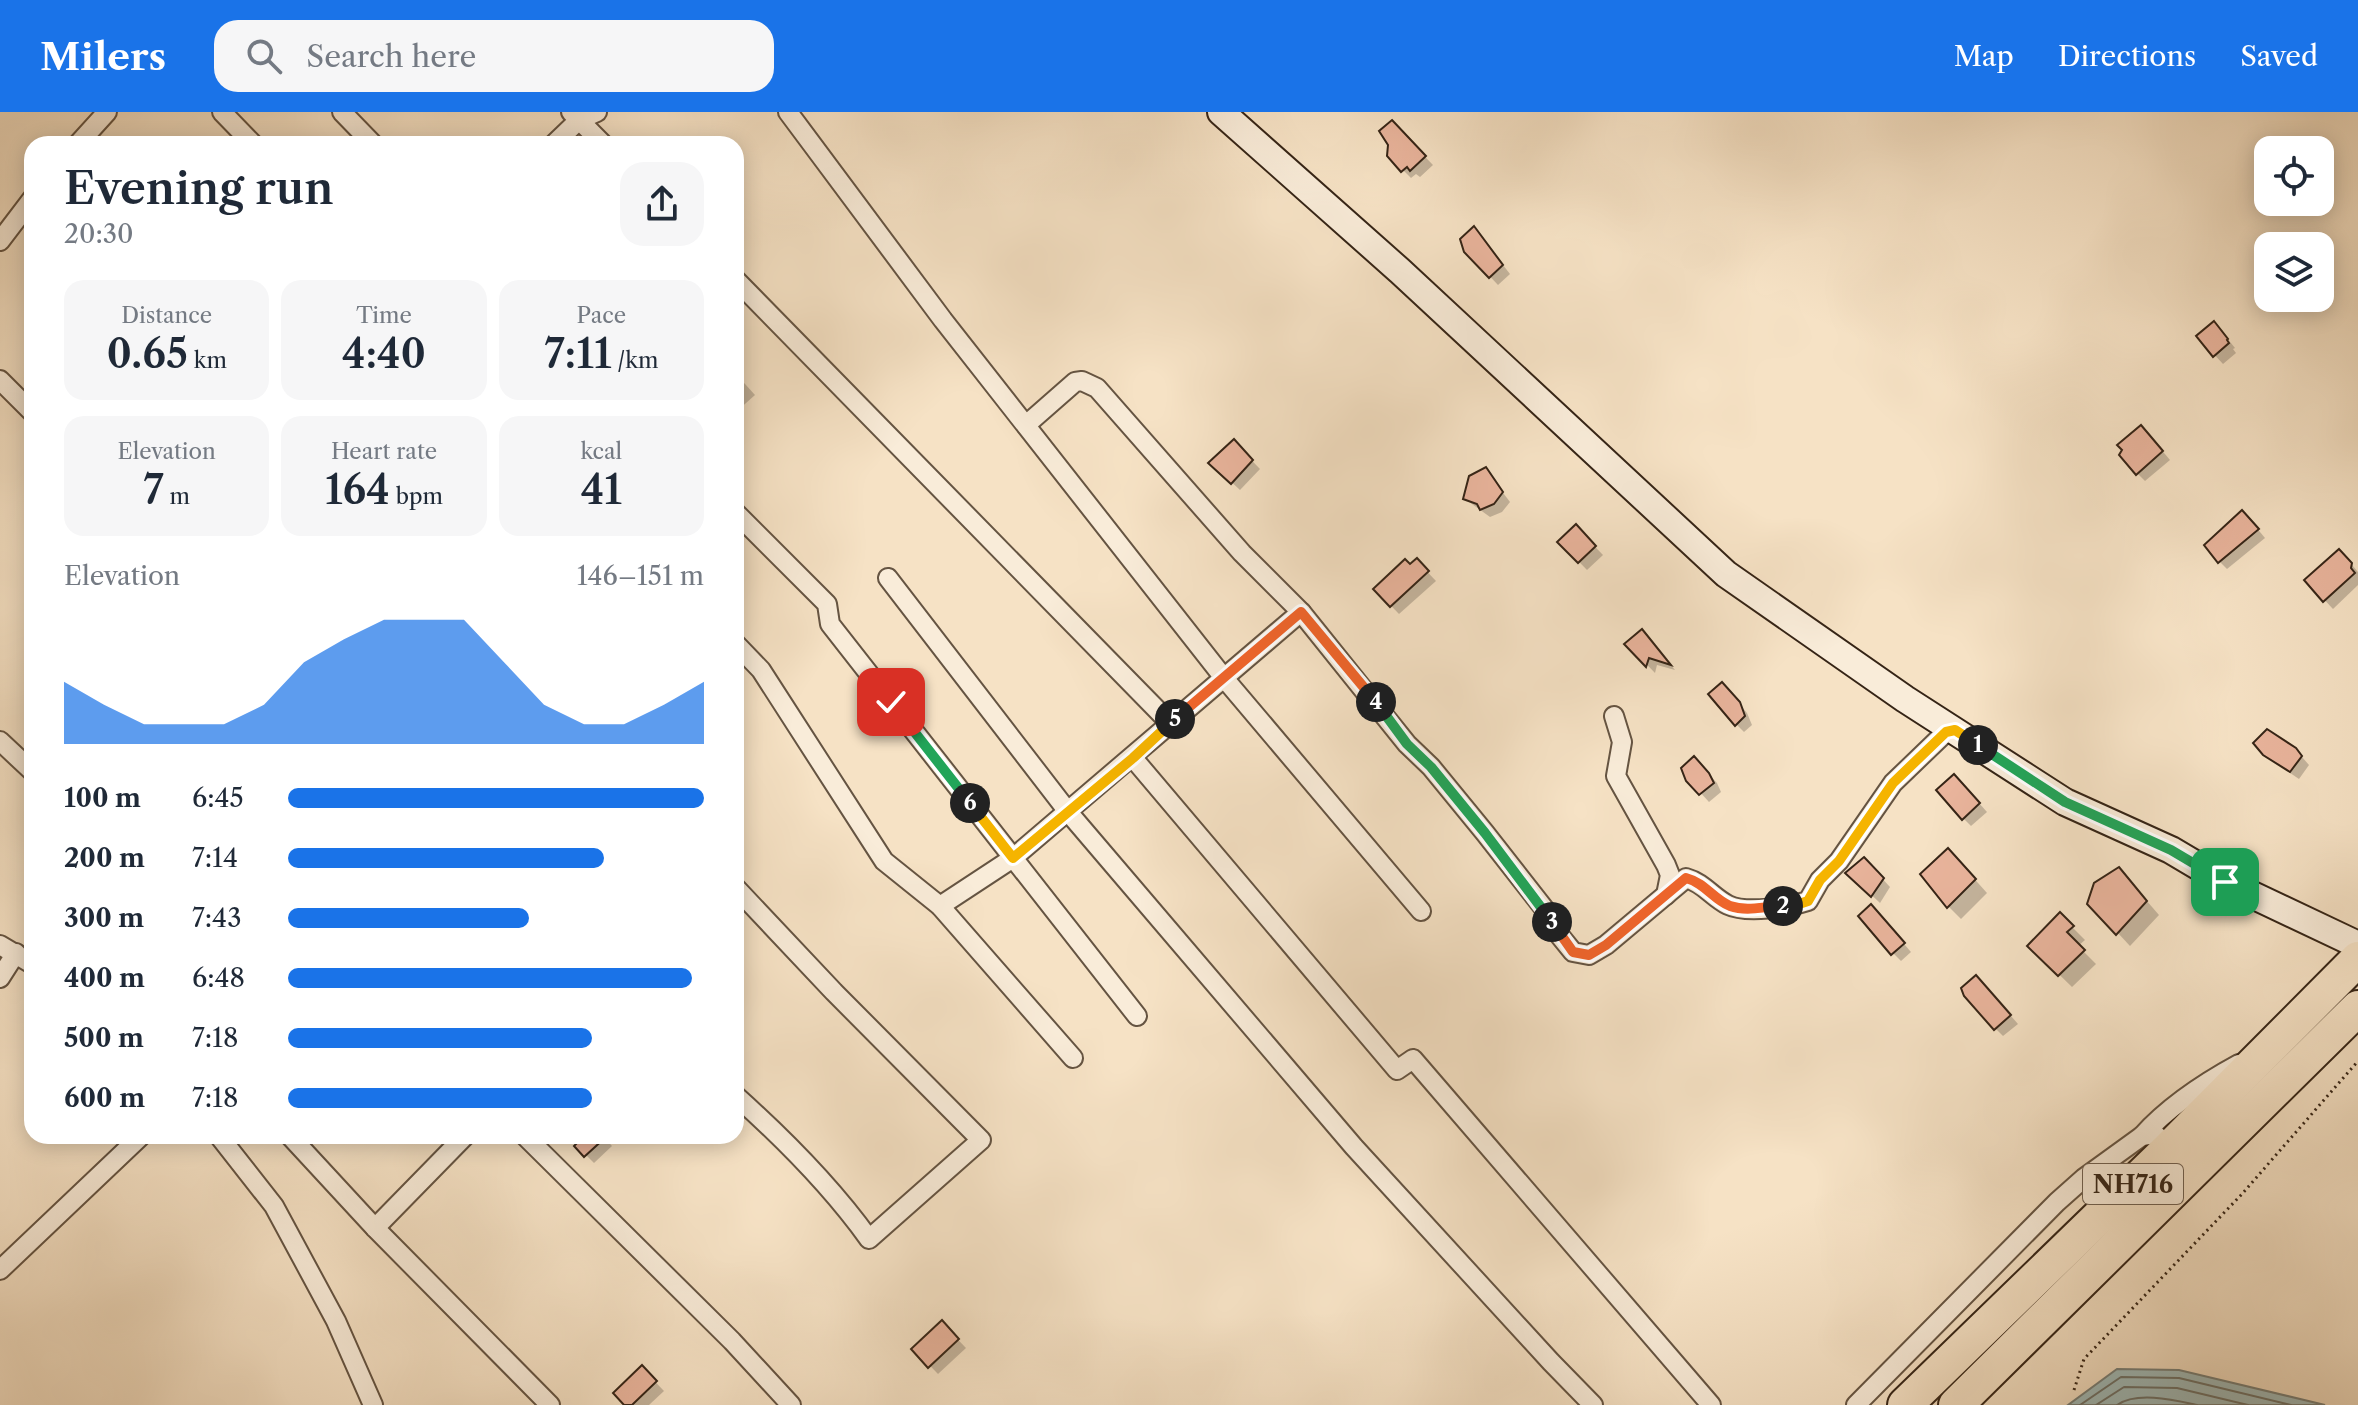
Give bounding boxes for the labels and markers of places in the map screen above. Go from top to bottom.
pin [857,668,925,736]
pin: 4 [1356,682,1396,722]
pin: 5 [1155,699,1195,739]
pin: 1 [1958,725,1998,765]
pin: 6 [950,783,990,823]
pin [2191,848,2259,916]
pin: 2 [1763,886,1803,926]
pin: 3 [1532,902,1572,942]

